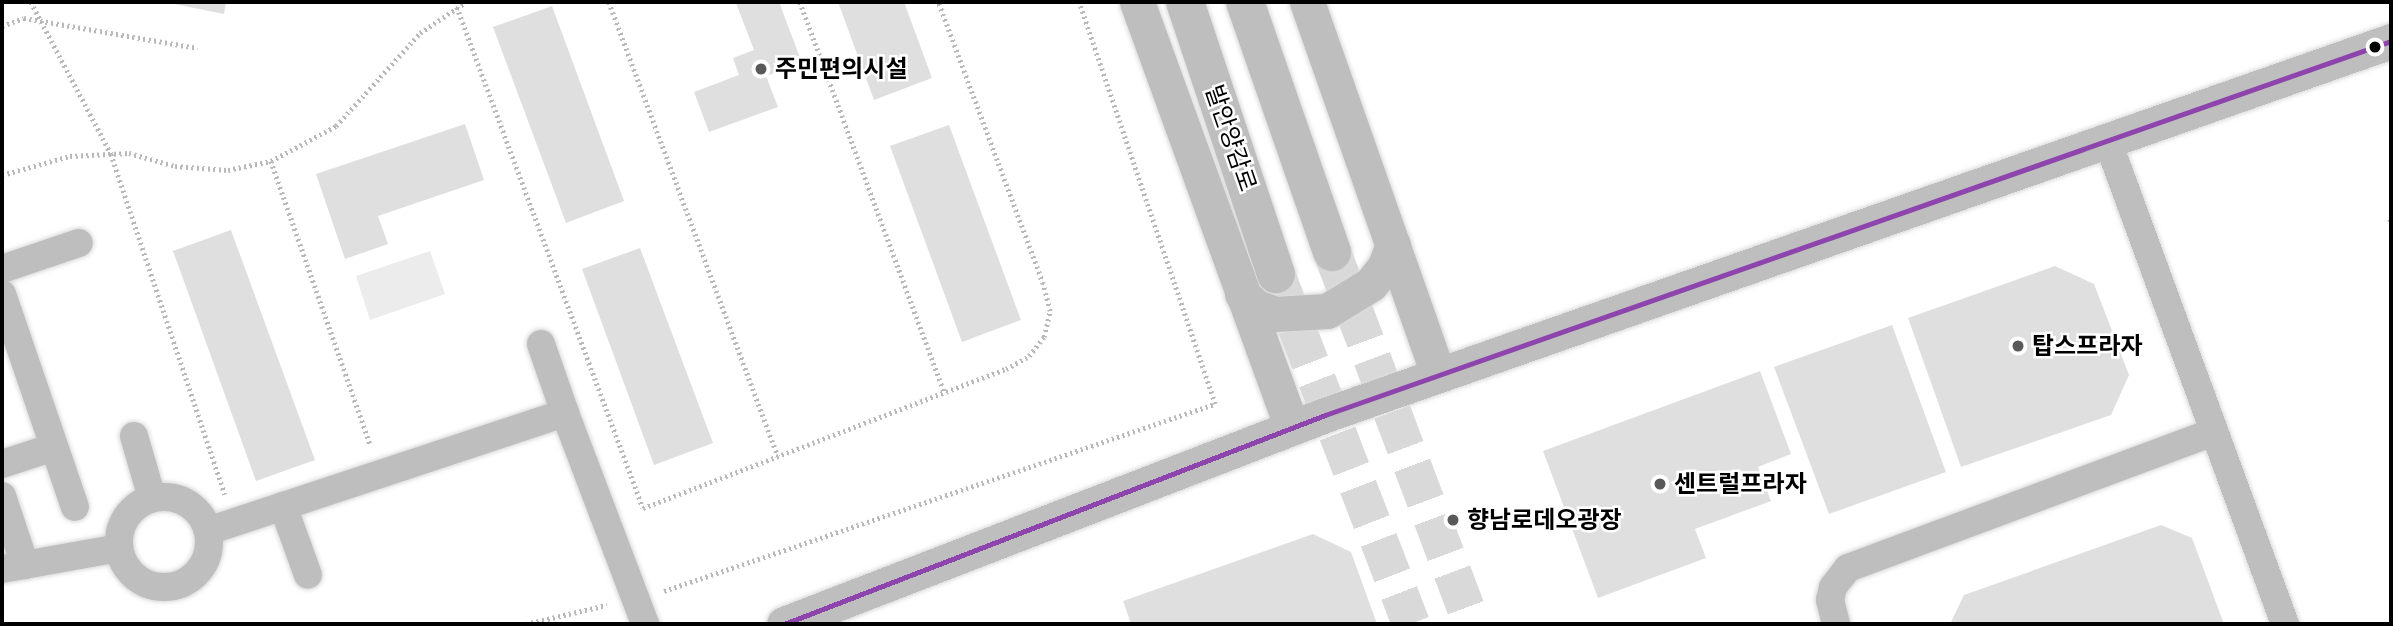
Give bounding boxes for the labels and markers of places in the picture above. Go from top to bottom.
unlabelled marker [2368,40,2382,54]
place label: 주민편의시설 [775,55,907,83]
marker: 주민편의시설 [753,61,769,77]
place label: 탑스프라자 [2032,332,2142,360]
marker: 탑스프라자 [2010,338,2026,354]
place label: 센트럴프라자 [1674,470,1806,498]
marker: 센트럴프라자 [1652,476,1668,492]
place label: 향남로데오광장 [1467,506,1622,534]
marker: 향남로데오광장 [1445,512,1461,528]

